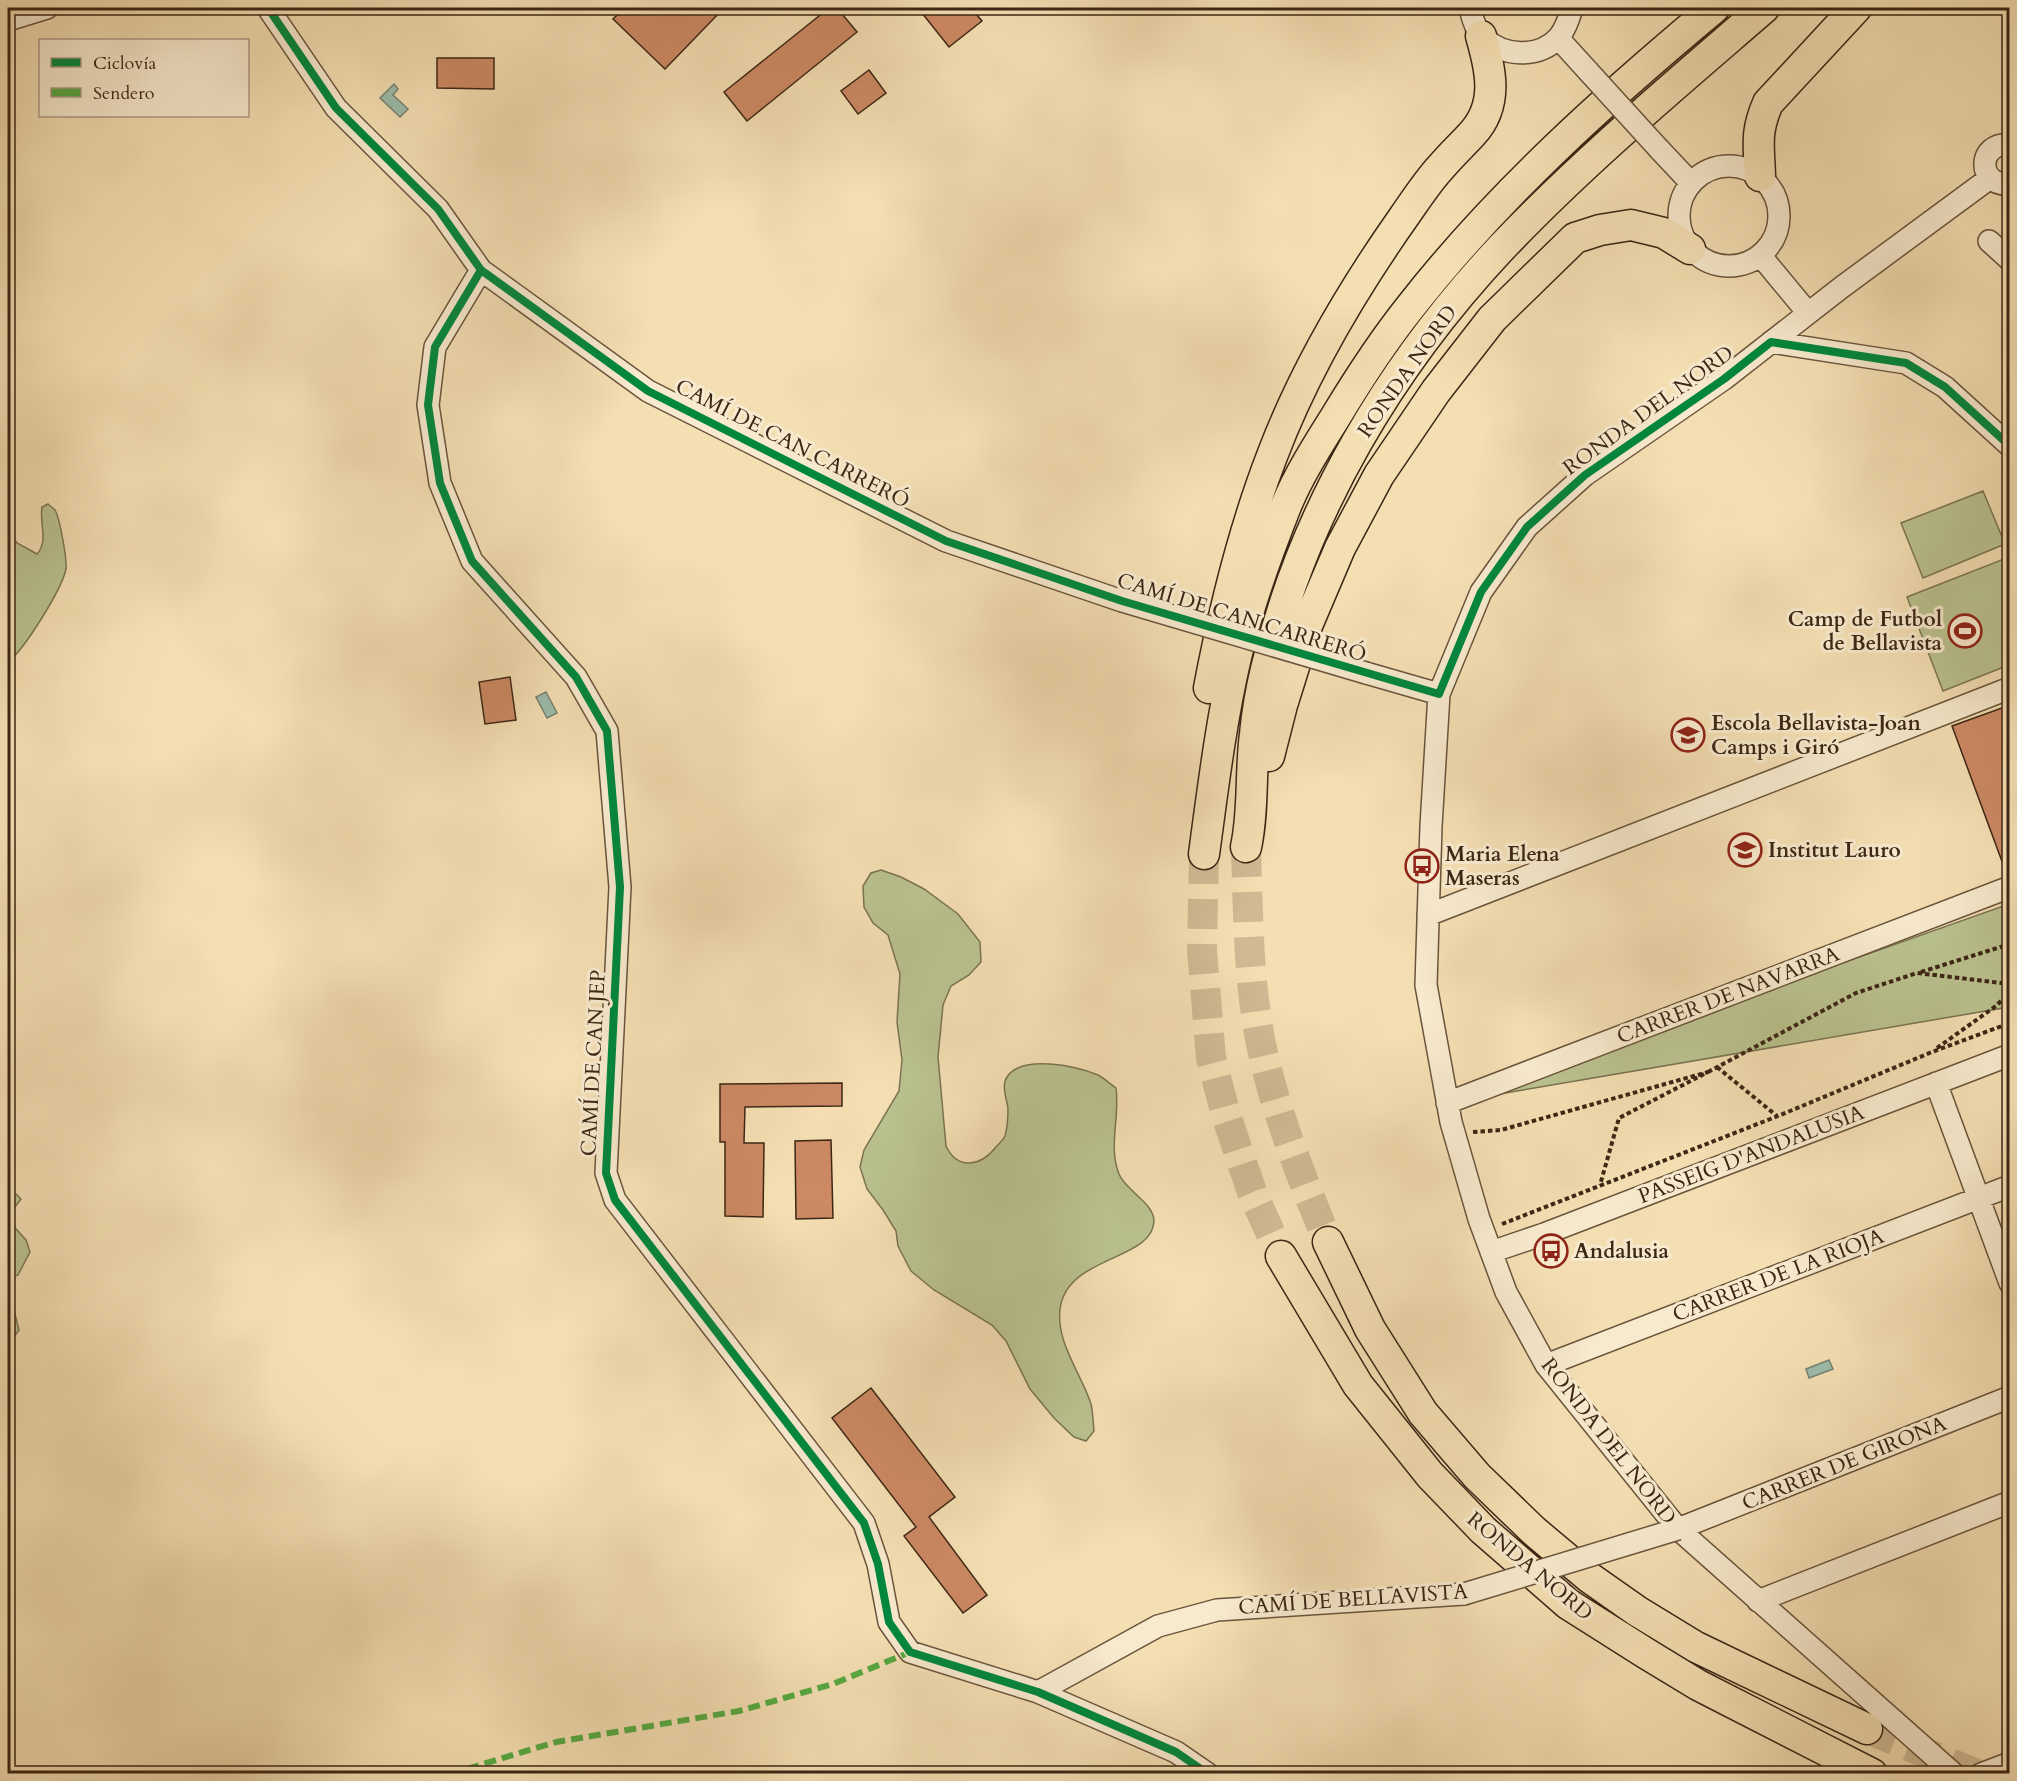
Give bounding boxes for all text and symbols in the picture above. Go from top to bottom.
legend [39,39,249,117]
text: Ciclovía [93,51,157,76]
text: Sendero [93,81,155,106]
street label: RONDA NORD [1351,299,1464,443]
street label: RONDA DEL NORD [1557,339,1739,482]
street label: CAMÍ DE CAN CARRERÓ [670,371,915,516]
street label: CAMÍ DE CAN CARRERÓ [1113,565,1370,670]
place label: Camp de Futbol de Bellavista [1788,605,1943,658]
sports icon: Camp de Futbol de Bellavista [1947,613,1983,649]
place label: Escola Bellavista-Joan Camps i Giró [1711,709,1921,762]
school or university icon: Escola Bellavista-Joan Camps i Giró [1670,717,1706,753]
school or university icon: Institut Lauro [1727,832,1763,868]
place label: Institut Lauro [1768,836,1901,865]
place label: Maria Elena Maseras [1445,840,1560,893]
bus stop icon: Maria Elena Maseras [1404,848,1440,884]
street label: CARRER DE NAVARRA [1613,940,1844,1051]
street label: CAMÍ DE CAN JEP [574,969,613,1157]
street label: PASSEIG D'ANDALUSIA [1634,1098,1868,1211]
street label: CARRER DE LA RIOJA [1668,1222,1888,1329]
bus stop icon: Andalusia [1533,1233,1569,1269]
place label: Andalusia [1574,1237,1670,1266]
street label: RONDA DEL NORD [1534,1352,1683,1531]
street label: CARRER DE GIRONA [1738,1409,1951,1518]
street label: RONDA NORD [1461,1505,1599,1628]
street label: CAMÍ DE BELLAVISTA [1237,1577,1469,1622]

